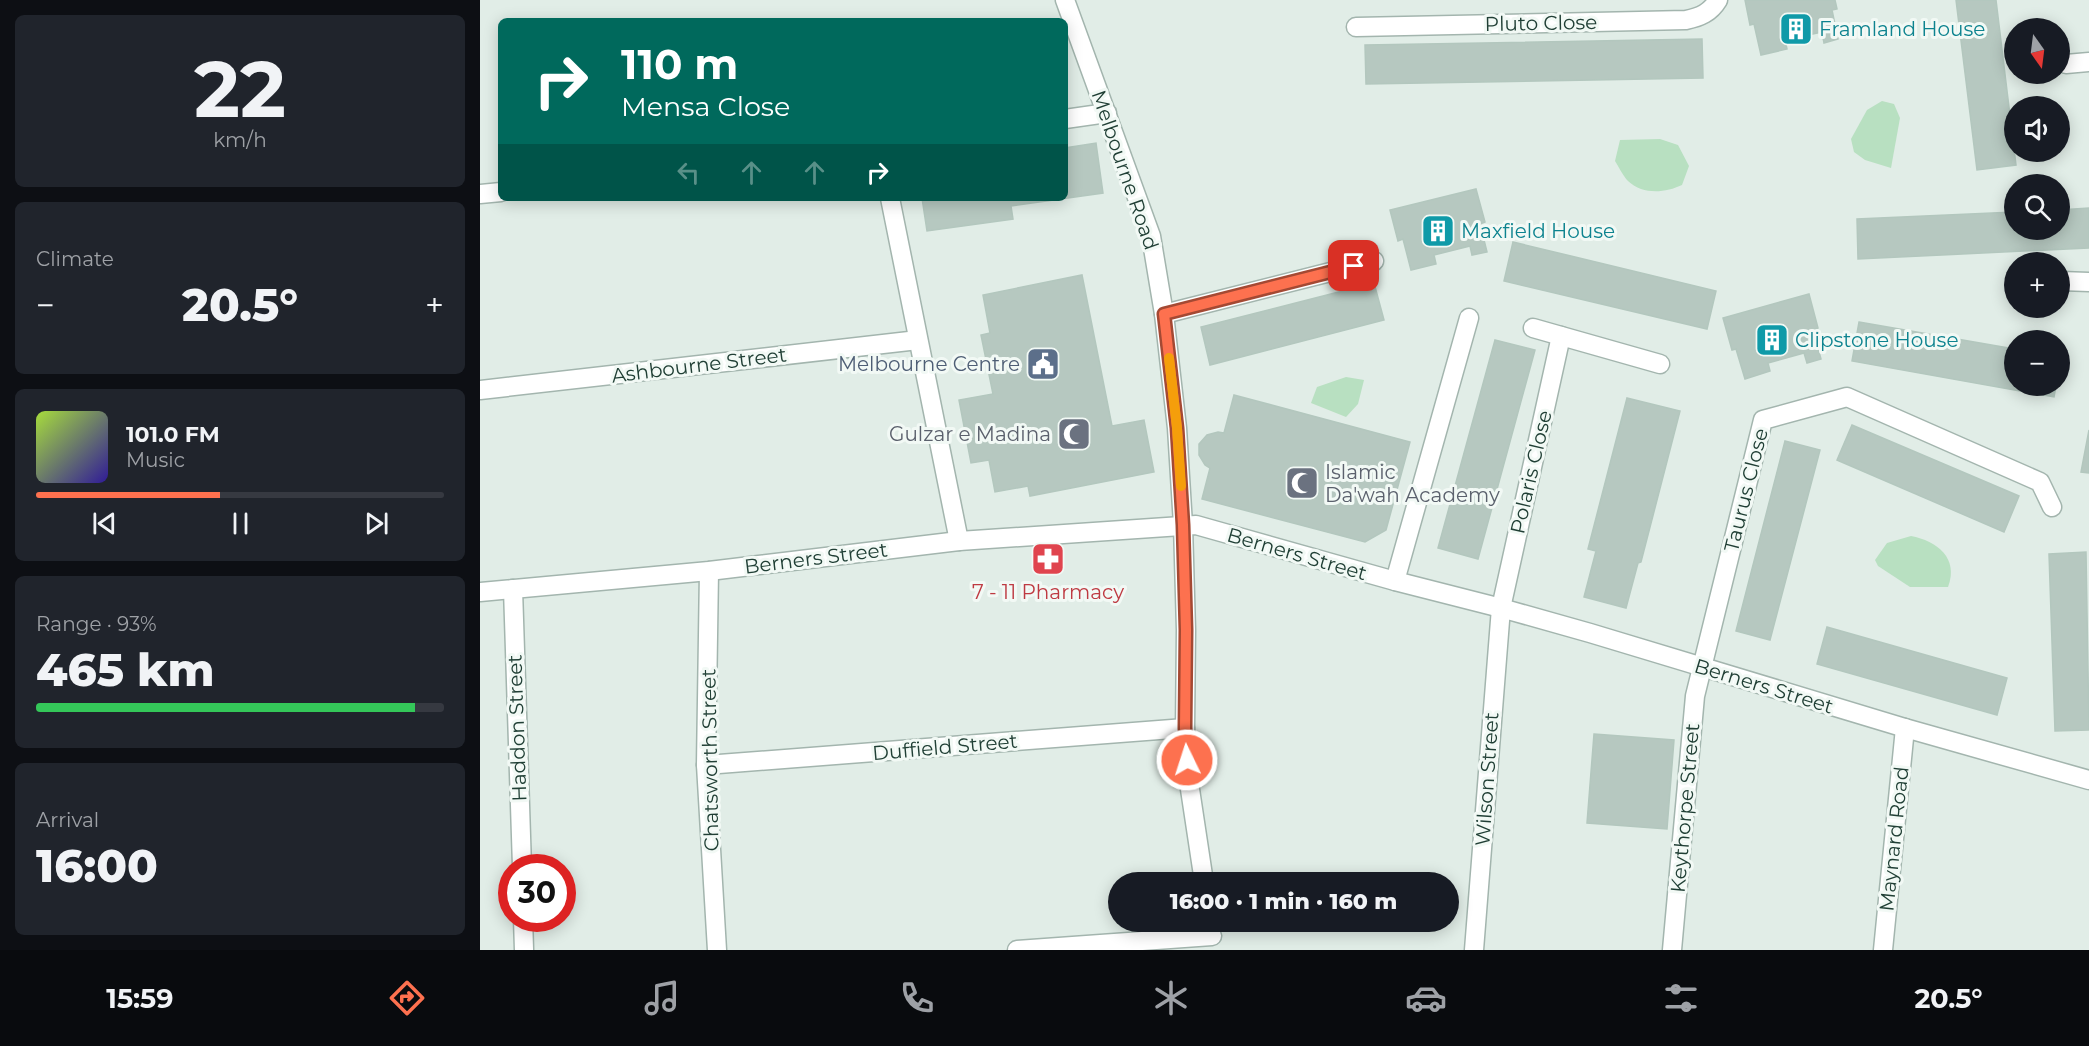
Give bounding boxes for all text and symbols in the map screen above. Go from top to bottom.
street label: Pluto Close [1484,10,1598,36]
building icon: Framland House [1778,11,1814,47]
place label: Framland House [1819,17,1985,41]
north arrow [2004,18,2070,84]
map controls [2004,18,2070,396]
text: 110 m [621,38,738,90]
text: 22 [194,41,286,137]
icon: right [522,42,600,120]
street label: Melbourne Road [1086,87,1164,253]
text: Mensa Close [621,90,790,123]
button: sound [2004,96,2070,162]
text: km/h [213,128,267,152]
icon: left [672,156,705,189]
icon: ahead [735,156,768,189]
icon: ahead [798,156,831,189]
icon: right [861,156,894,189]
button: search [2004,174,2070,240]
building icon: Maxfield House [1420,213,1456,249]
place label: Maxfield House [1461,219,1615,243]
pin [1328,240,1379,291]
text: Climate [36,247,114,271]
icon: arrive [1337,249,1370,282]
button: + [2004,252,2070,318]
text: 20.5° [182,277,298,332]
text: − [36,285,55,325]
text: + [425,285,444,325]
building icon: Clipstone House [1754,322,1790,358]
place label: Clipstone House [1795,328,1958,352]
button: − [2004,330,2070,396]
street label: Ashbourne Street [610,342,788,388]
public building icon: Melbourne Centre [1025,346,1061,382]
place label: Melbourne Centre [838,352,1020,376]
street label: Polaris Close [1505,408,1557,536]
mosque icon: Gulzar e Madina [1056,416,1092,452]
text: 101.0 FM [126,421,220,448]
place label: Gulzar e Madina [889,422,1051,446]
street label: Taurus Close [1719,426,1773,554]
text: Music [126,448,185,472]
place label: Islamic Da'wah Academy [1325,460,1500,507]
mosque icon: Islamic Da'wah Academy [1284,465,1320,501]
icon: previous [88,507,121,540]
icon: pause [224,507,257,540]
icon: next [360,507,393,540]
street label: Berners Street [1224,523,1370,585]
street label: Berners Street [743,537,889,579]
pharmacy icon: 7 - 11 Pharmacy [1030,541,1066,577]
place label: 7 - 11 Pharmacy [972,580,1124,604]
text: Range · 93% [36,612,157,636]
text: 465 km [36,642,215,697]
street label: Berners Street [1692,653,1836,719]
street label: Haddon Street [502,654,532,802]
street label: Chatsworth Street [696,668,724,852]
street label: Wilson Street [1470,711,1504,847]
street label: Keythorpe Street [1666,722,1704,894]
position arrow [1155,728,1219,792]
street label: Duffield Street [871,729,1019,765]
street label: Maynard Road [1874,765,1914,913]
text: Arrival [36,808,99,832]
text: 16:00 [36,838,158,893]
speed limit sign: 30 [498,854,576,932]
text: 16:00 · 1 min · 160 m [1170,888,1397,915]
icon: directions [386,977,428,1019]
icon: music [641,977,683,1019]
icon: phone [896,977,938,1019]
icon: climate [1150,977,1192,1019]
icon: car [1405,977,1447,1019]
icon: filters [1660,977,1702,1019]
text: 15:59 [106,982,173,1015]
text: 20.5° [1914,982,1983,1015]

